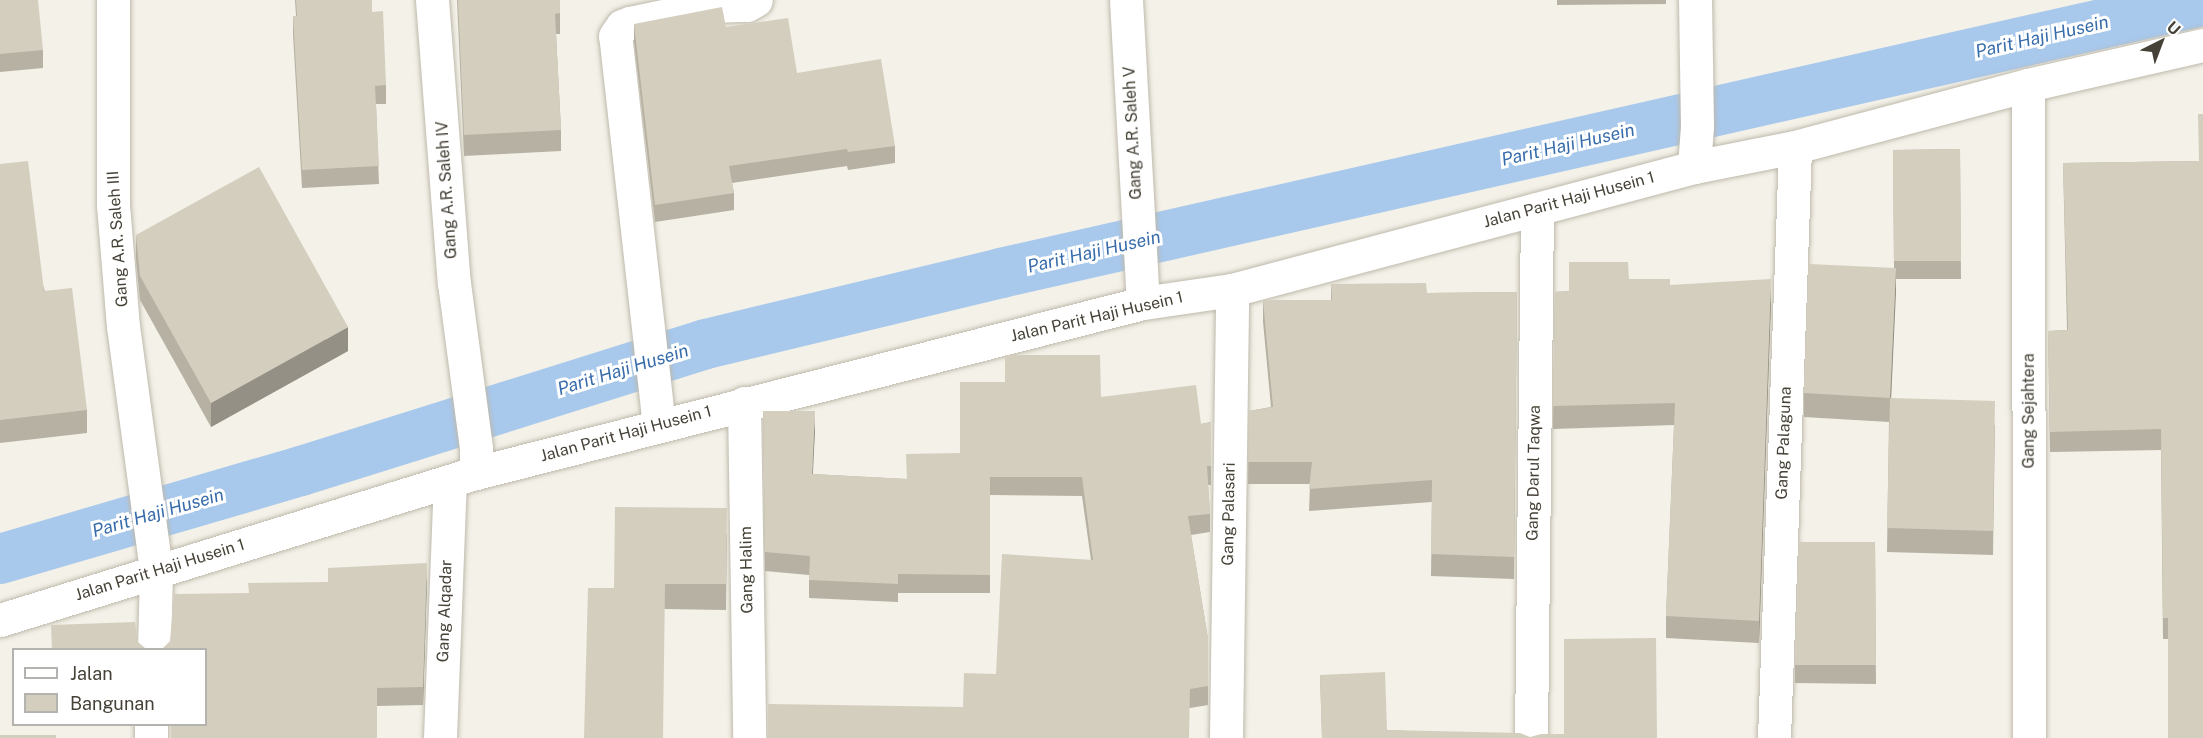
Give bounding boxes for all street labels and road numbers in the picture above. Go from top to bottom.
street label: Gang A.R. Saleh V [1120,66,1146,200]
street label: Gang A.R. Saleh IV [433,120,461,260]
street label: Jalan Parit Haji Husein 1 [1481,168,1657,232]
street label: Gang A.R. Saleh III [104,170,132,308]
street label: Jalan Parit Haji Husein 1 [1009,288,1185,346]
street label: Gang Sejahtera [2019,353,2039,469]
street label: Gang Palaguna [1772,386,1796,500]
street label: Jalan Parit Haji Husein 1 [538,402,714,466]
street label: Gang Darul Taqwa [1523,405,1545,541]
street label: Gang Palasari [1219,462,1239,566]
street label: Gang Halim [737,526,757,614]
street label: Jalan Parit Haji Husein 1 [73,535,247,605]
street label: Gang Alqadar [434,559,456,663]

